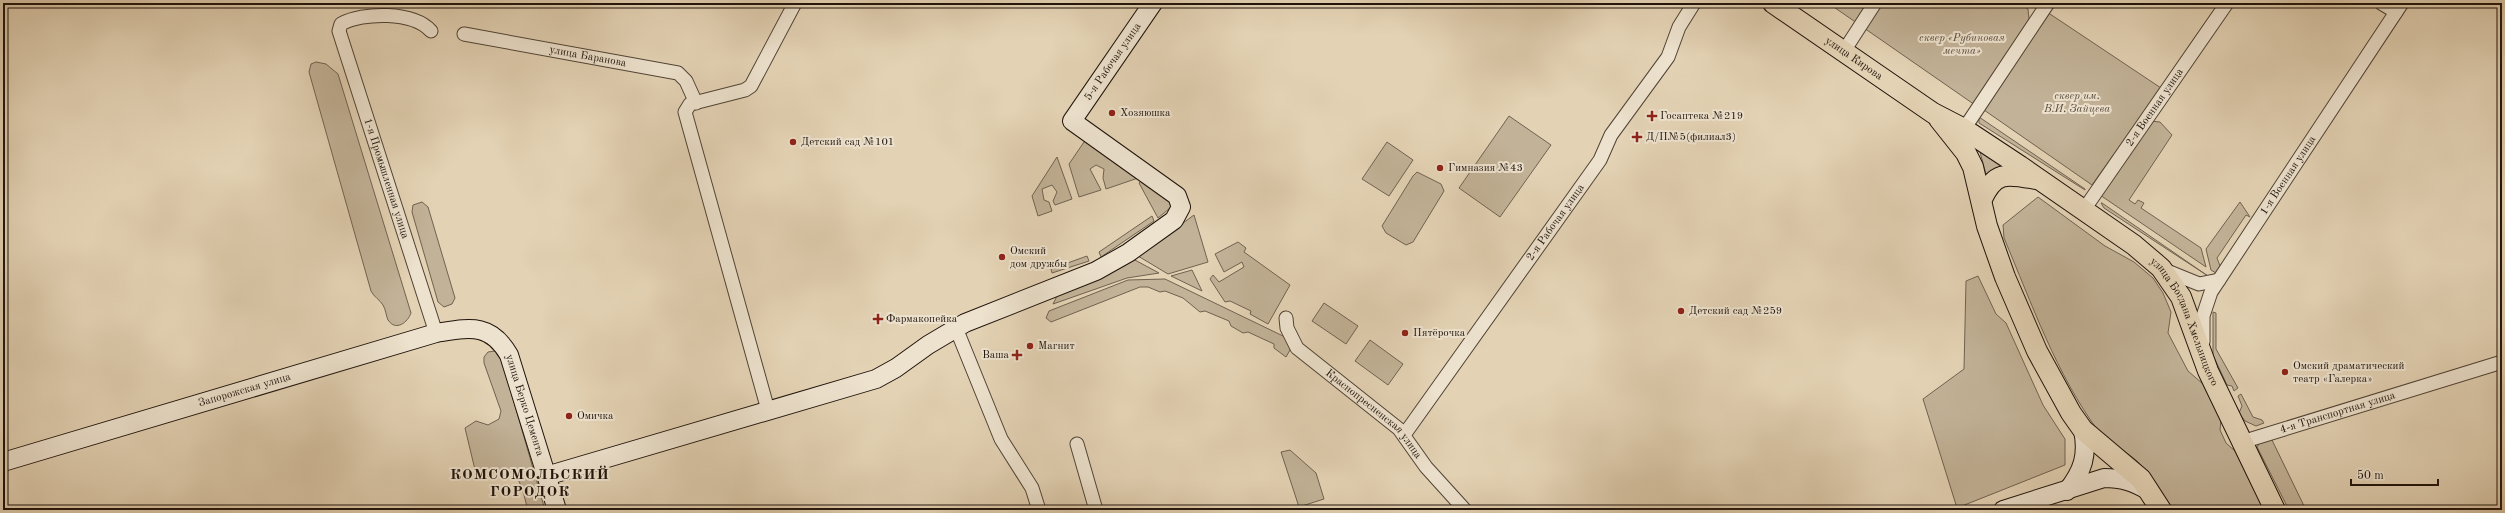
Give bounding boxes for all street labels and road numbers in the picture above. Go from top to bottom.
street label: 5-я Рабочая улица [1082,21,1143,102]
street label: улица Кирова [1823,35,1885,82]
street label: улица Баранова [549,44,628,69]
street label: 2-я Военная улица [2124,66,2186,148]
street label: 1-я Промышленная улица [362,117,411,240]
street label: 1-я Военная улица [2258,134,2318,217]
street label: 2-я Рабочая улица [1525,182,1587,263]
street label: улица Богдана Хмельницкого [2148,256,2220,388]
street label: улица Берко Цемента [504,353,546,458]
street label: Краснопресненская улица [1323,367,1424,461]
street label: Запорожская улица [197,371,292,409]
street label: 4-я Транспортная улица [2279,390,2397,435]

